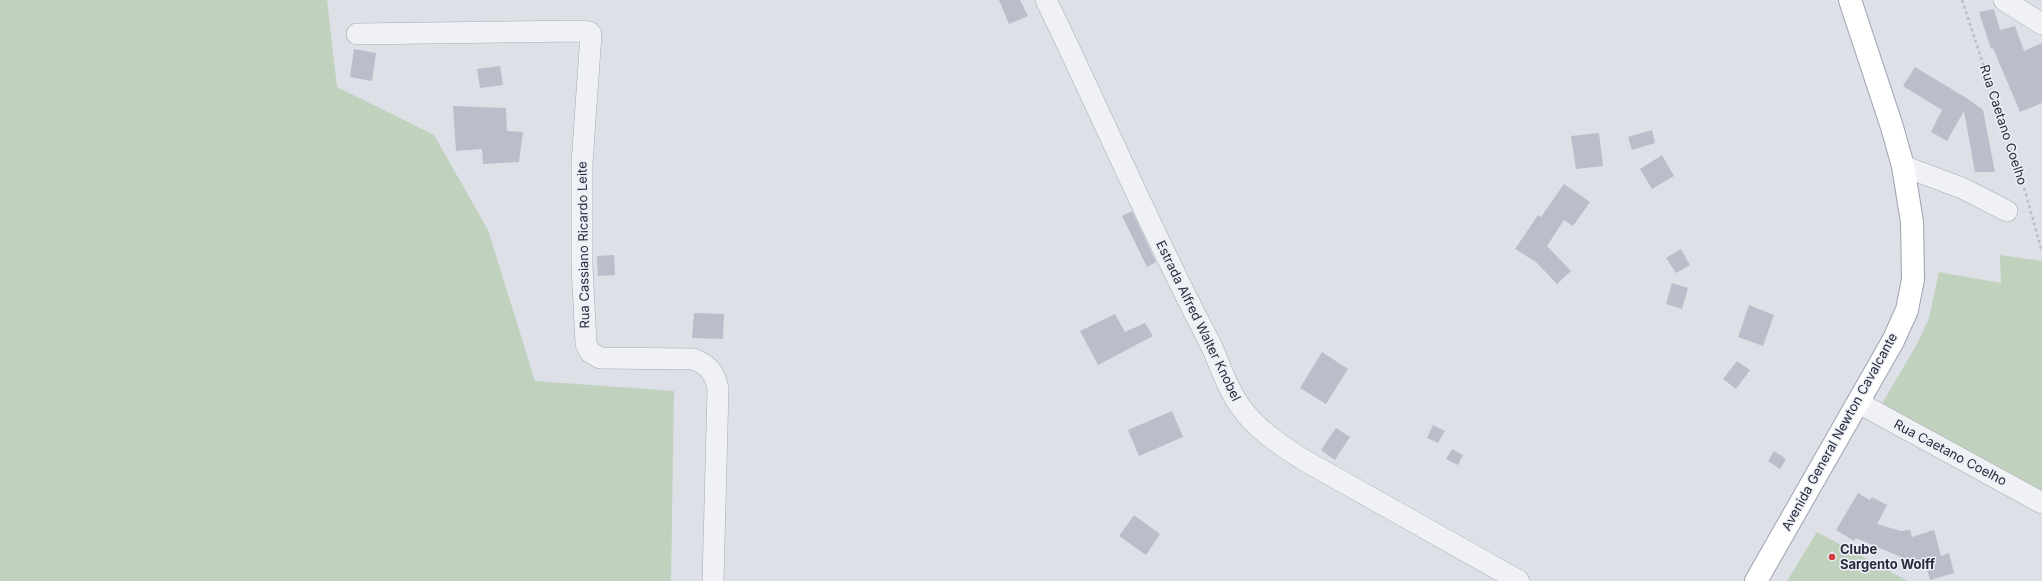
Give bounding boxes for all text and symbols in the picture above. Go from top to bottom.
street label: Rua Caetano Coelho [1976,63,2030,187]
street label: Rua Cassiano Ricardo Leite [575,161,593,329]
street label: Estrada Alfred Walter Knobel [1152,238,1244,404]
street label: Avenida General Newton Cavalcante [1779,330,1901,534]
street label: Rua Caetano Coelho [1891,417,2009,489]
place label: Clube Sargento Wolff [1840,542,1935,573]
marker: Clube Sargento Wolff [1827,552,1837,562]

